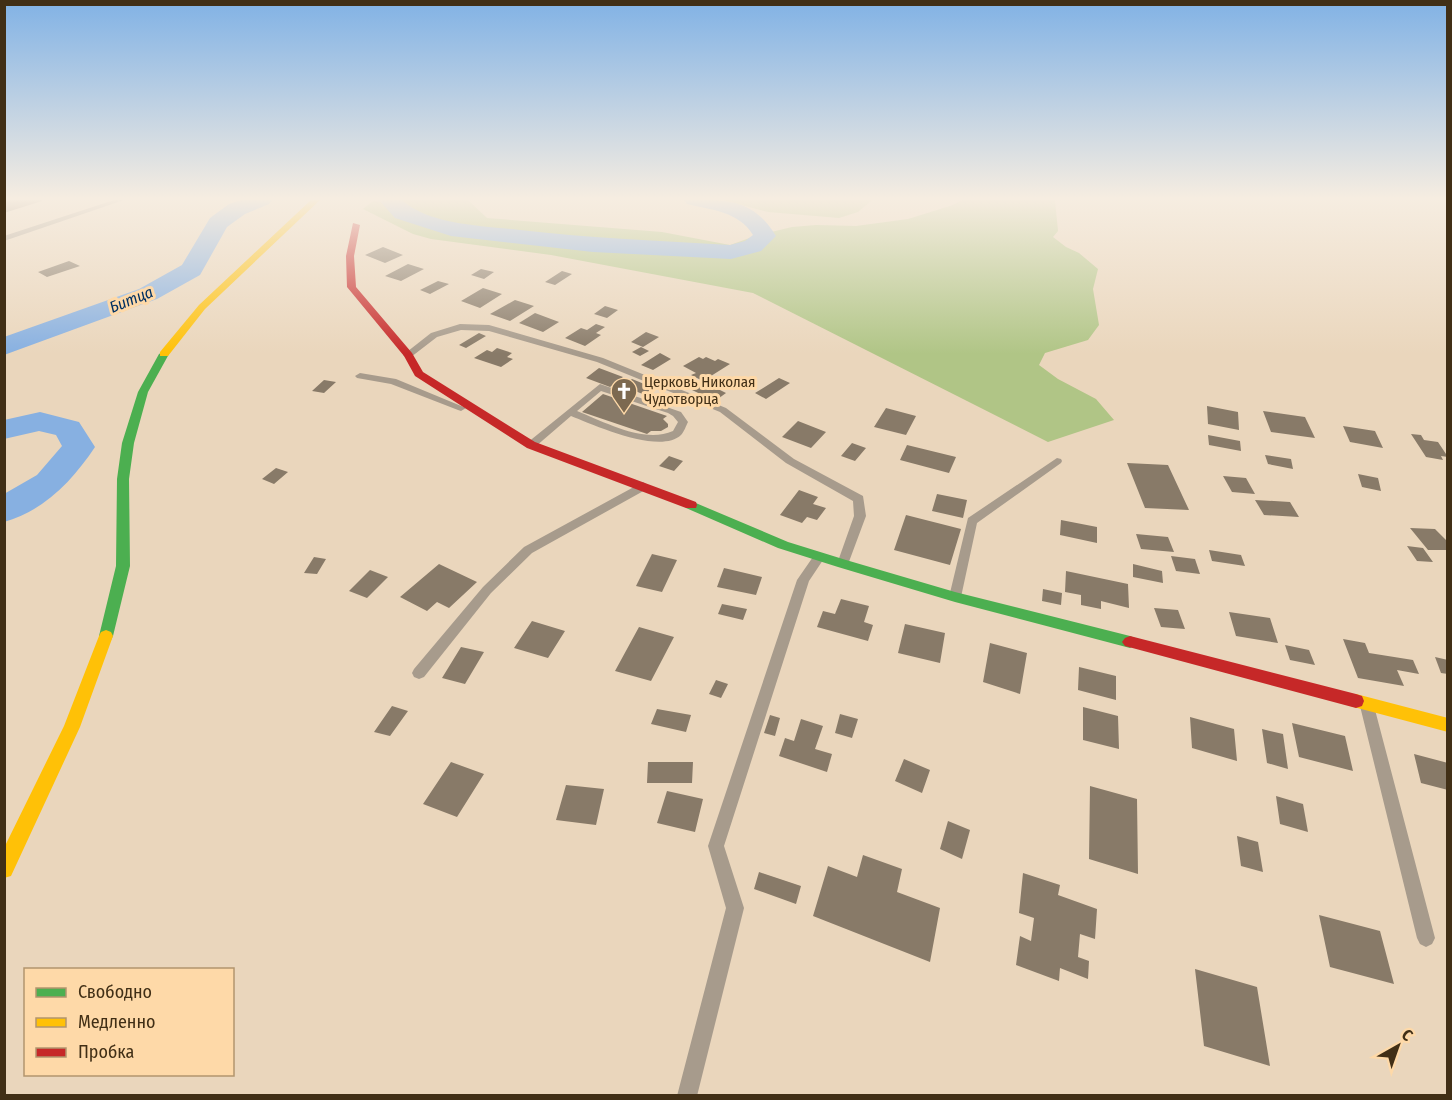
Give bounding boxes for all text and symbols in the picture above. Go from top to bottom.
water label: Битца [107,282,156,317]
place label: Церковь Николая Чудотворца [644,373,756,408]
church icon: Церковь Николая Чудотворца [609,376,639,414]
legend [24,968,234,1076]
text: Свободно [78,981,152,1003]
text: Медленно [78,1011,156,1033]
north arrow [1368,1016,1428,1076]
text: С [1398,1025,1417,1045]
text: Пробка [78,1041,134,1063]

